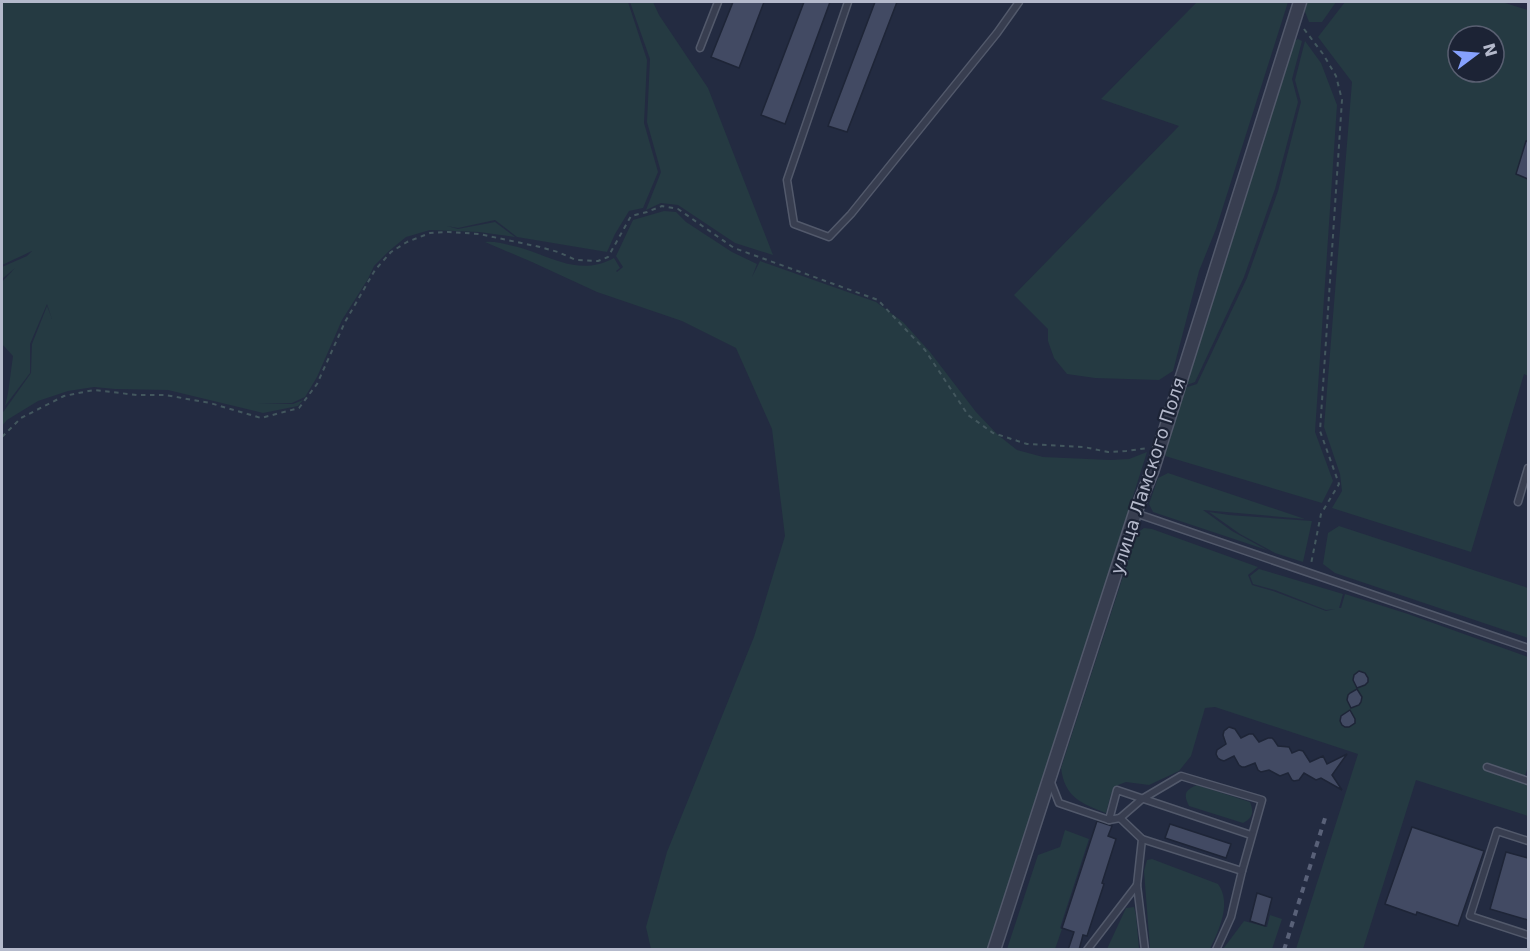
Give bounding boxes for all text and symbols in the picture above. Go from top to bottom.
north arrow [1446,24,1506,84]
text: N [1479,41,1501,59]
street label: улица Ламского Поля [1106,375,1189,577]

